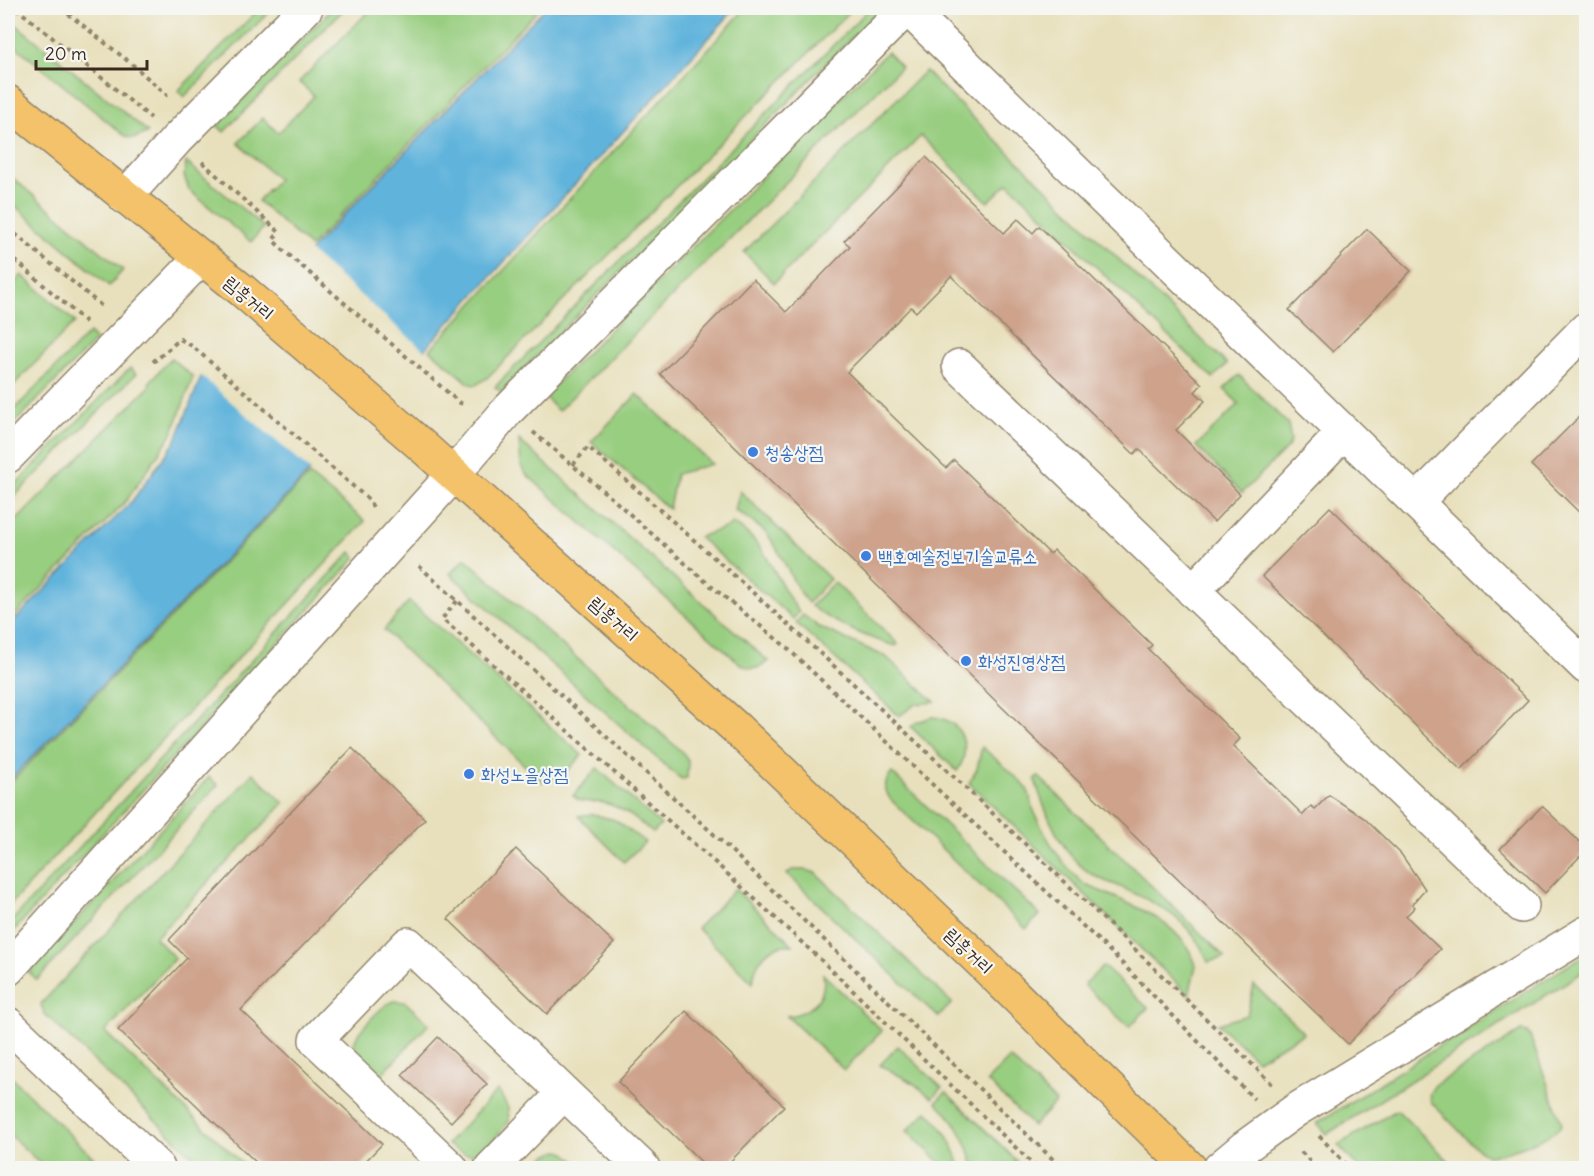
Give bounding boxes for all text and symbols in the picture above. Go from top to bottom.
scale bar [36,33,147,71]
text: 20 m [45,42,87,65]
street label: 림흥거리 [219,271,279,325]
place label: 청송상점 [765,441,823,464]
marker: 청송상점 [746,445,760,459]
place label: 백호예술정보기술교류소 [878,545,1037,568]
marker: 백호예술정보기술교류소 [859,549,873,563]
street label: 림흥거리 [585,591,643,647]
place label: 화성진영상점 [978,650,1065,673]
marker: 화성진영상점 [959,654,973,668]
place label: 화성노을상점 [481,763,568,786]
marker: 화성노을상점 [462,767,476,781]
street label: 림흥거리 [940,923,998,979]

